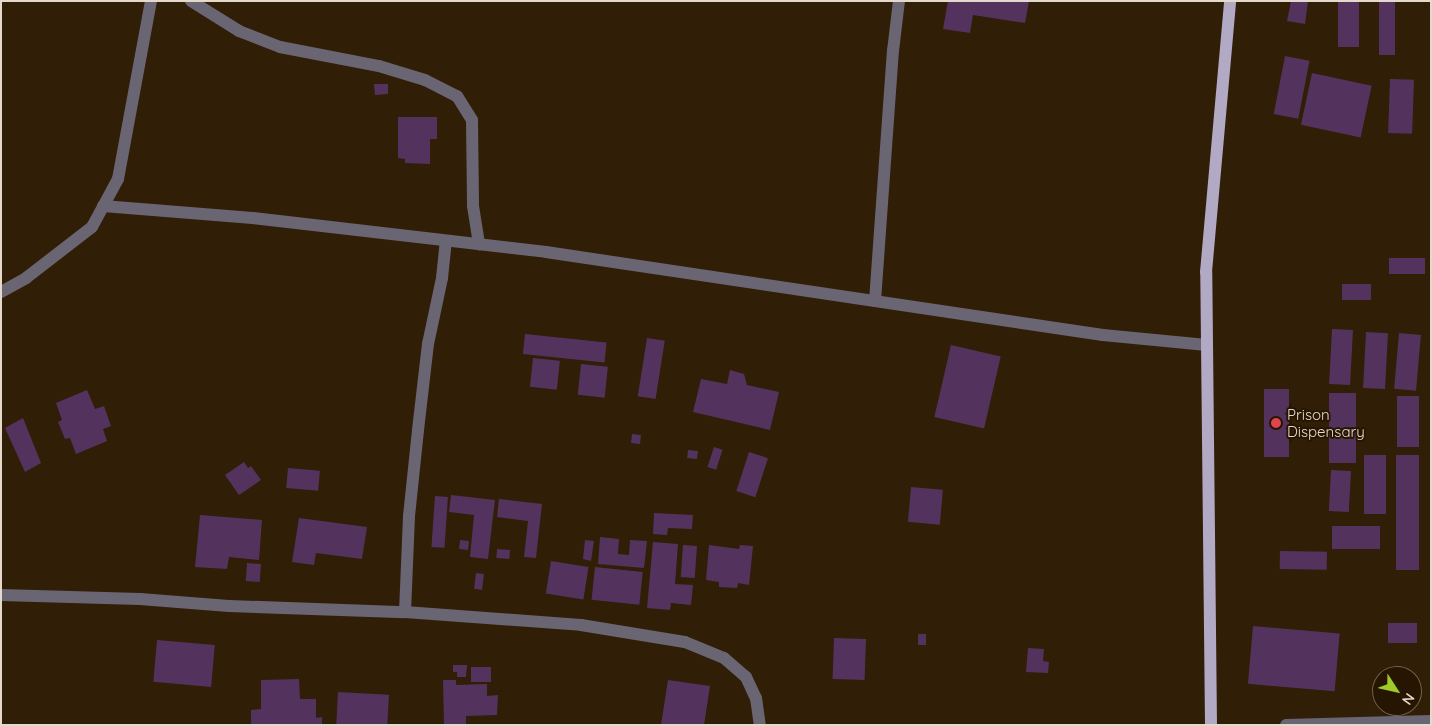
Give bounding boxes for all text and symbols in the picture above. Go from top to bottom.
place label: Prison Dispensary [1287,405,1365,440]
marker: Prison Dispensary [1269,416,1283,430]
north arrow [1372,666,1422,716]
text: N [1398,690,1419,708]

